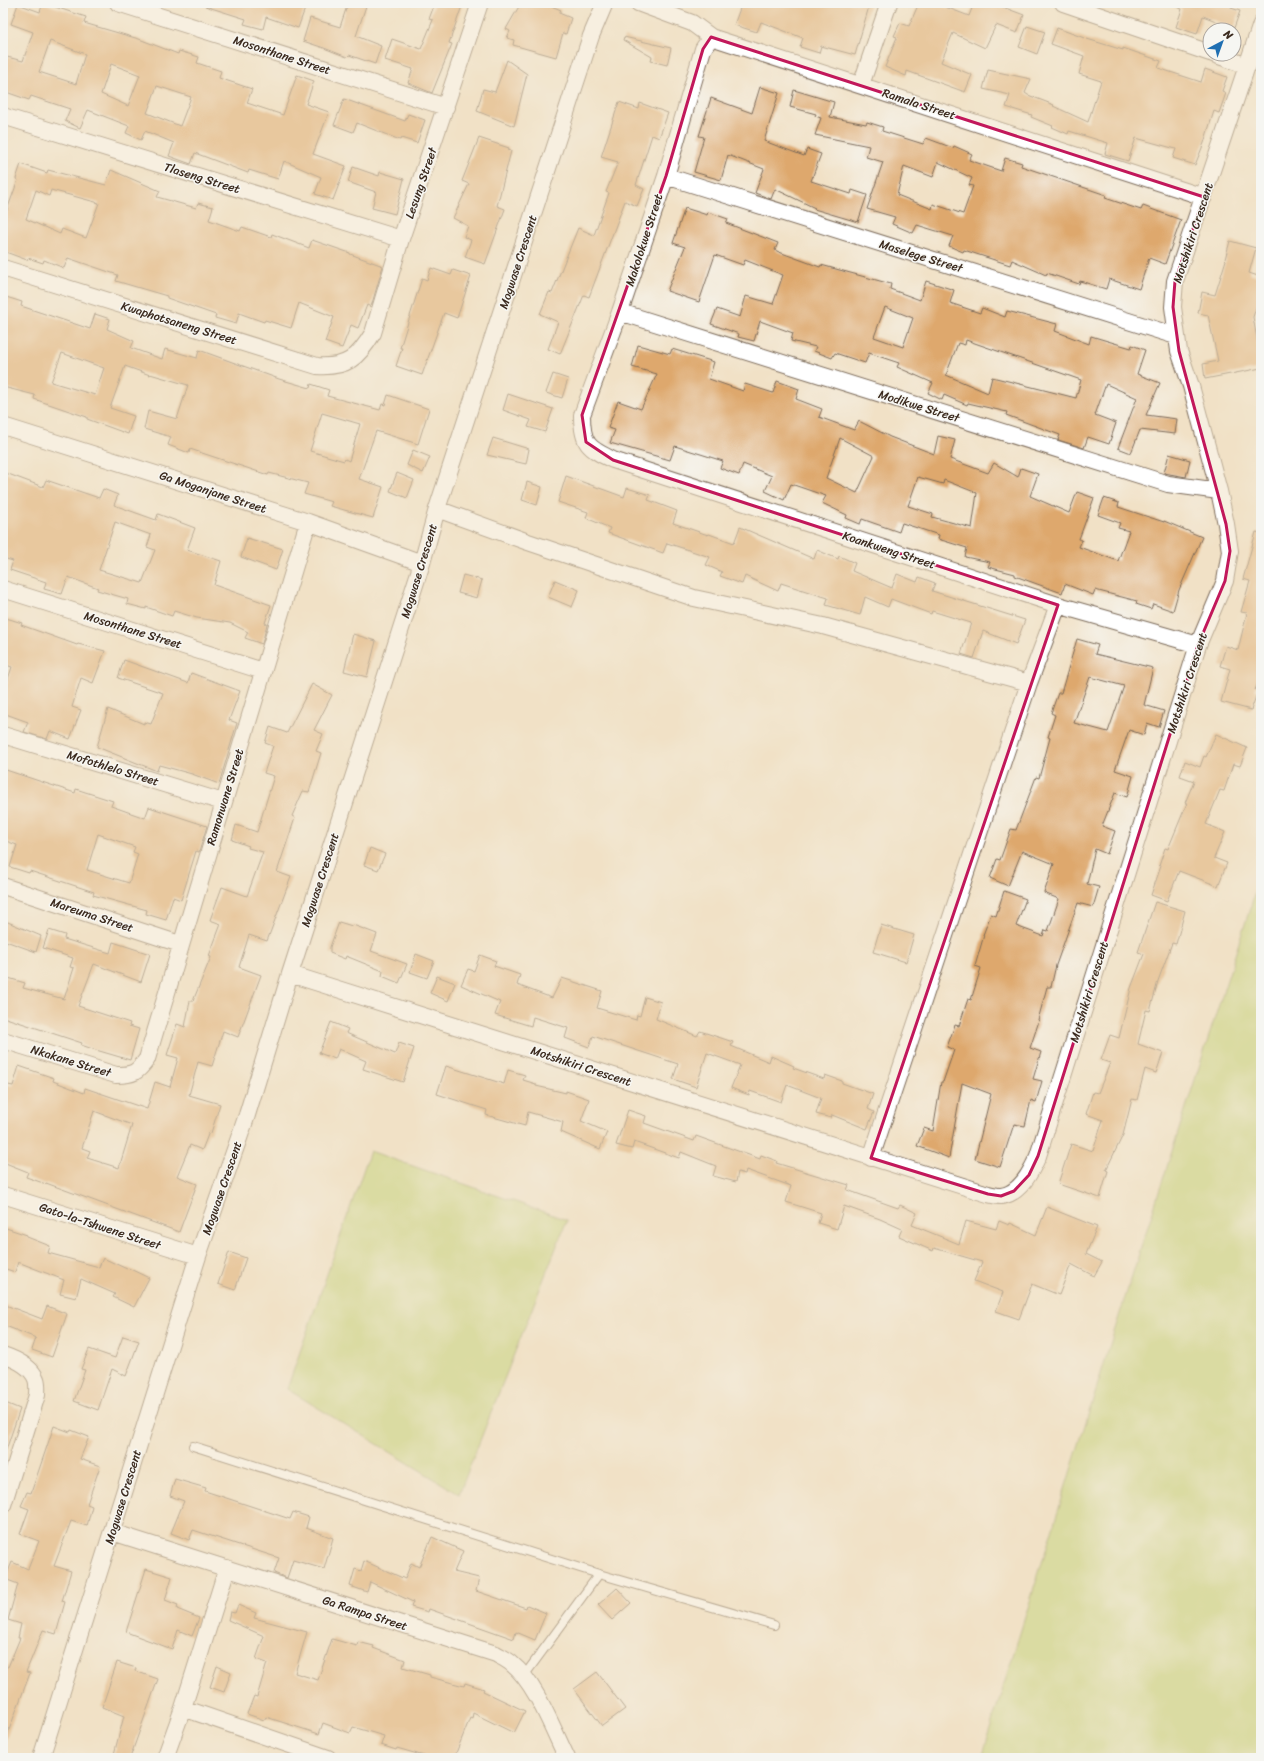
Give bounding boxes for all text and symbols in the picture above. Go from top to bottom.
north arrow [1202,22,1242,62]
text: N [1218,25,1238,45]
street label: Mosonthane Street [230,29,334,81]
street label: Ramala Street [879,82,959,126]
street label: Lesung Street [399,143,444,222]
street label: Tlaseng Street [161,156,243,200]
street label: Motshikiri Crescent [1166,180,1220,286]
street label: Makolokwe Street [619,191,669,289]
street label: Mogwase Crescent [492,212,544,312]
street label: Maselege Street [876,233,967,280]
street label: Kwaphotsaneng Street [118,295,240,351]
street label: Modikwe Street [876,383,963,429]
street label: Ga Moganjane Street [156,464,270,520]
street label: Mogwase Crescent [394,521,444,621]
street label: Koankweng Street [840,525,938,575]
street label: Mosonthane Street [81,605,185,655]
street label: Motshikiri Crescent [1160,630,1214,736]
street label: Mofothlelo Street [64,744,162,792]
street label: Ramonwane Street [200,746,250,848]
street label: Mogwase Crescent [294,830,346,930]
street label: Mareuma Street [48,891,136,939]
street label: Motshikiri Crescent [1063,939,1115,1045]
street label: Nkakane Street [28,1038,115,1084]
street label: Motshikiri Crescent [528,1039,634,1093]
street label: Mogwase Crescent [196,1138,248,1238]
street label: Gato-la-Tshwene Street [36,1196,165,1256]
street label: Mogwase Crescent [98,1447,148,1547]
street label: Ga Rampa Street [320,1589,410,1637]

